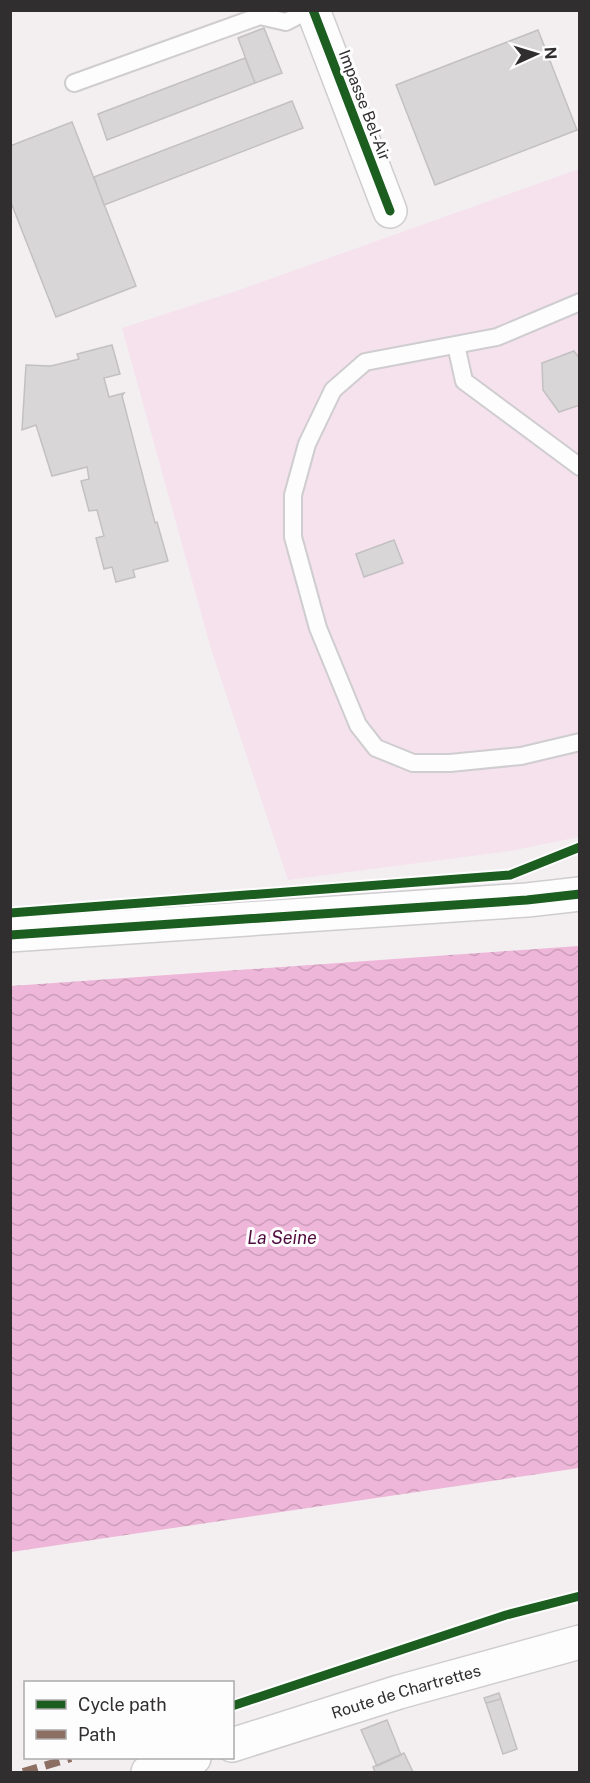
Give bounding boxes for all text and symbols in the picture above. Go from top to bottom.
north arrow [506,24,566,84]
text: N [541,46,560,60]
street label: Impasse Bel-Air [335,47,394,163]
water label: La Seine [247,1227,317,1248]
street label: Route de Chartrettes [329,1661,483,1723]
legend [24,1681,234,1759]
text: Cycle path [78,1694,167,1715]
text: Path [78,1724,116,1745]

